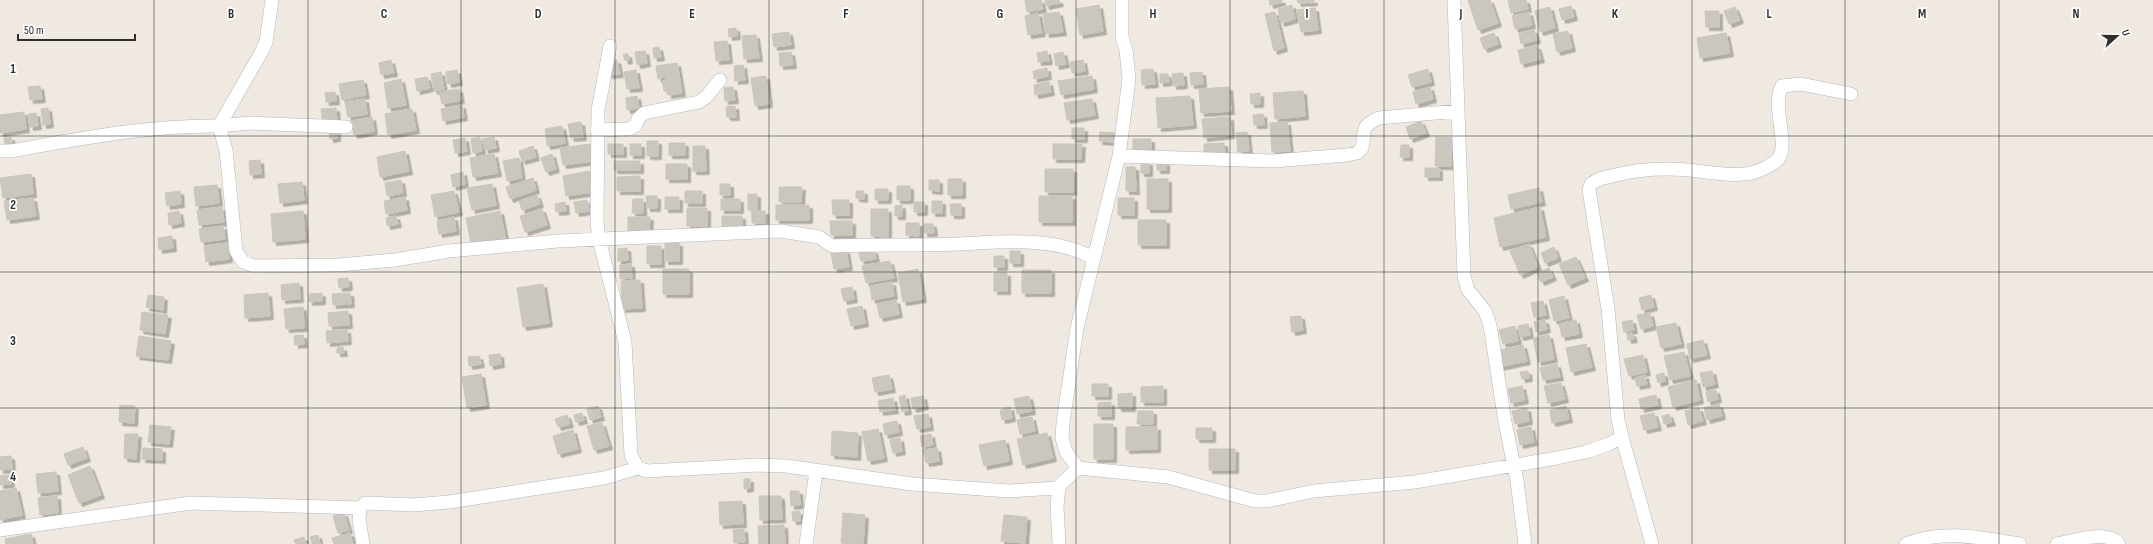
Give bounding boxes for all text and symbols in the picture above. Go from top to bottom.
text: B [228,6,234,22]
text: C [381,6,388,22]
text: D [535,6,542,22]
text: E [689,6,695,22]
text: F [843,6,849,22]
text: G [997,6,1004,22]
text: H [1150,6,1157,22]
text: I [1306,6,1309,22]
text: J [1459,6,1463,22]
text: K [1612,6,1619,22]
text: L [1766,6,1772,22]
text: M [1918,6,1926,22]
text: N [2073,6,2080,22]
scale bar [18,16,135,42]
north arrow [2097,16,2137,56]
text: 50 m [24,23,44,38]
text: U [2119,28,2133,38]
text: 1 [10,61,16,77]
text: 2 [10,197,16,213]
text: 3 [10,333,16,349]
text: 4 [10,469,16,485]

